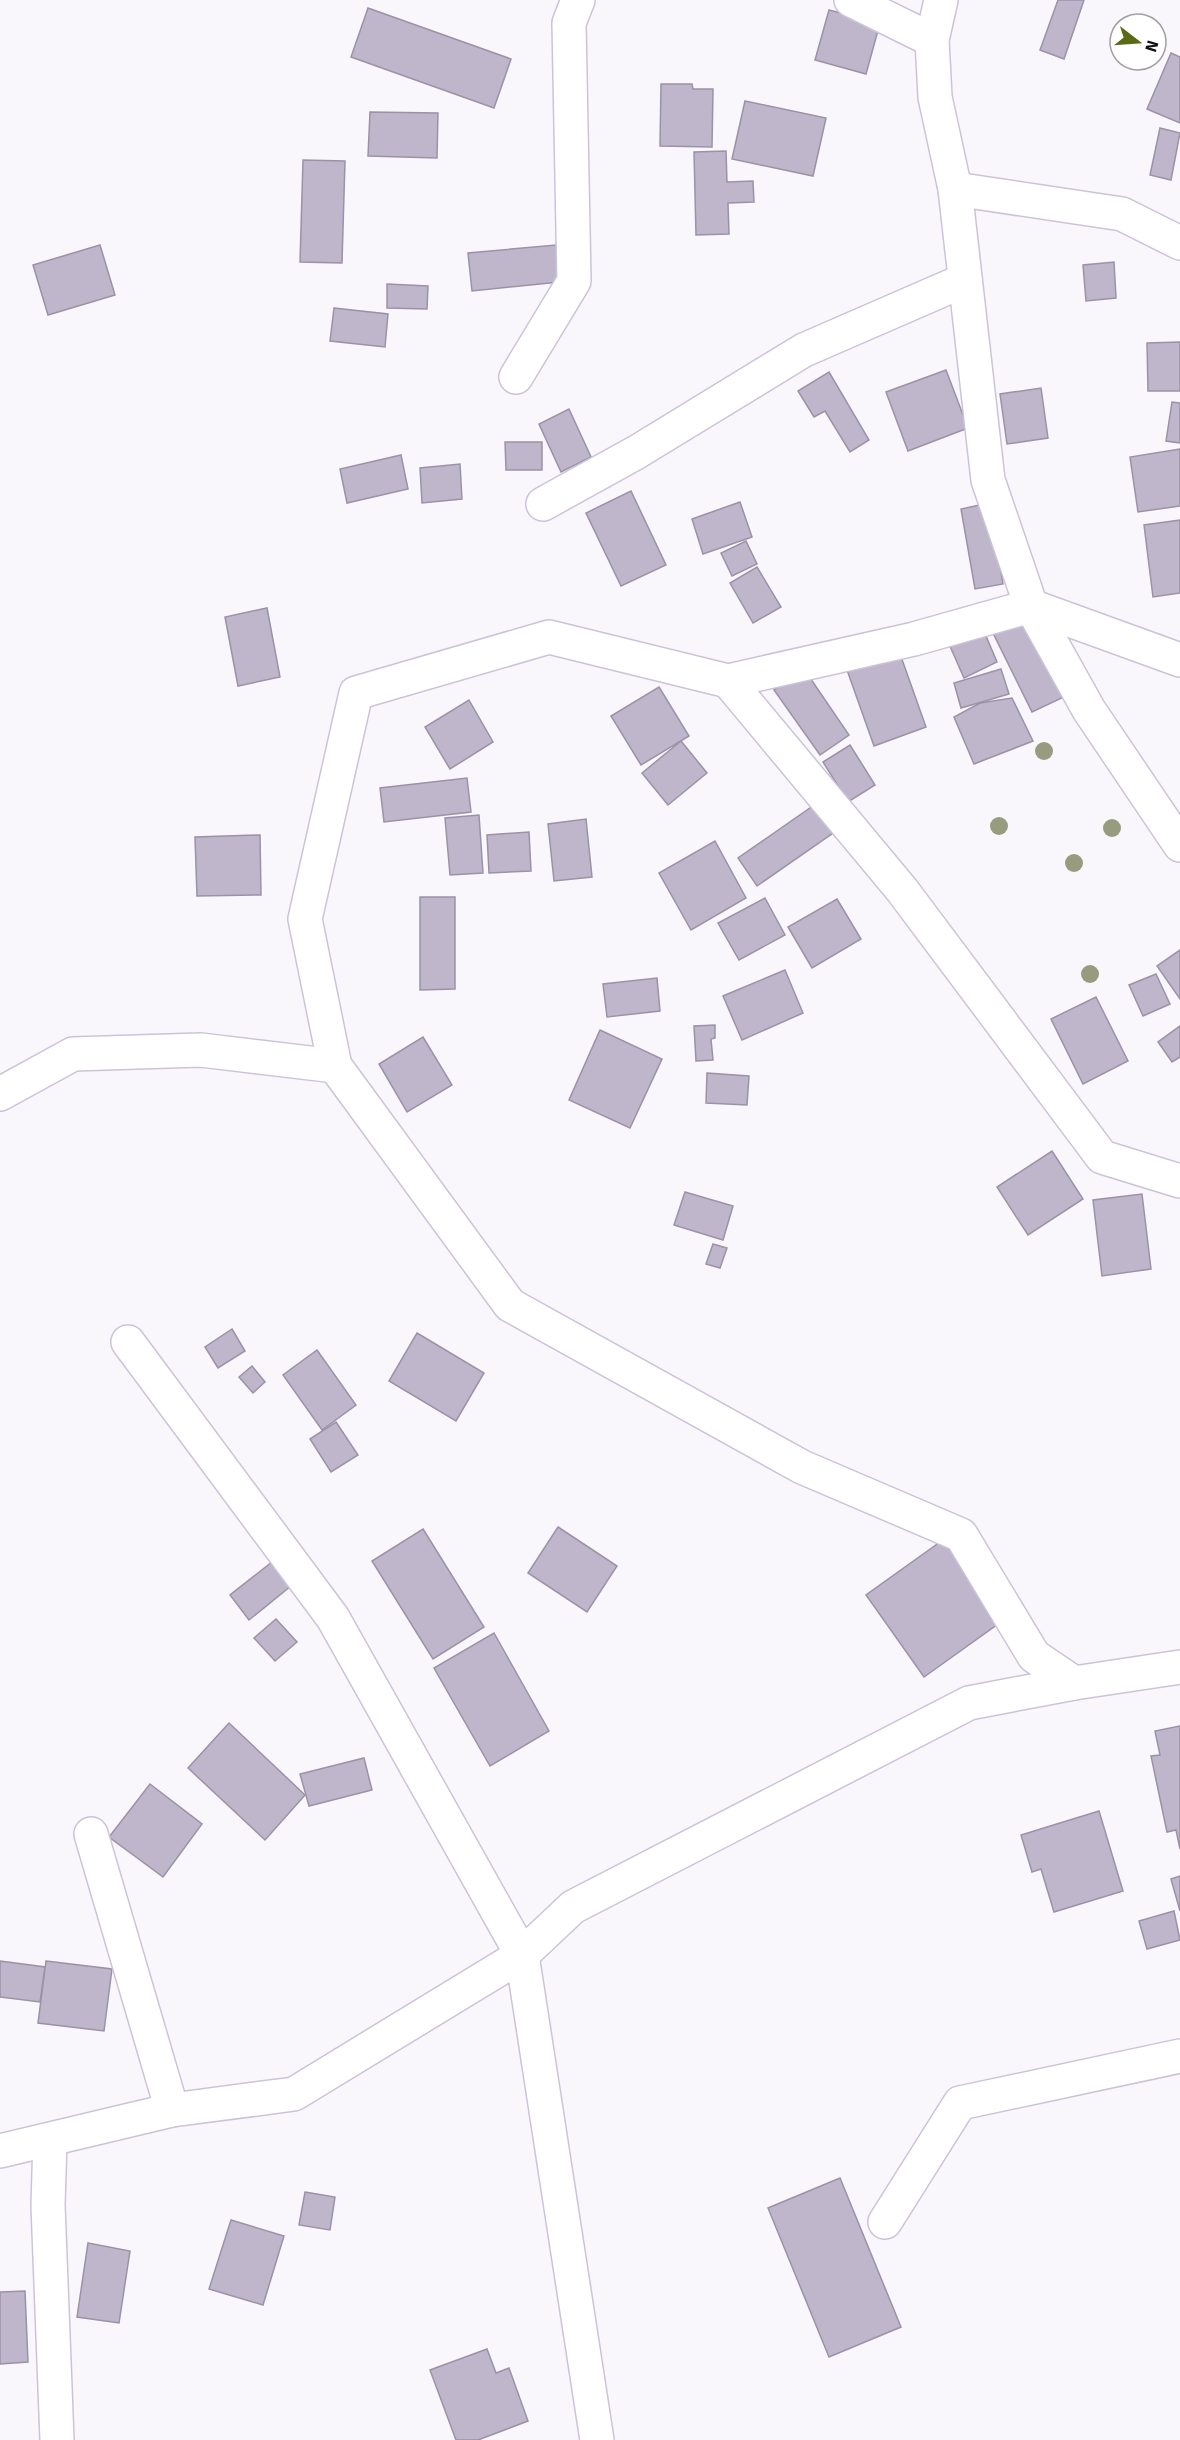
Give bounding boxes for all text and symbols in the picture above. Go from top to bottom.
north arrow [1108,12,1168,72]
text: N [1140,38,1163,54]

